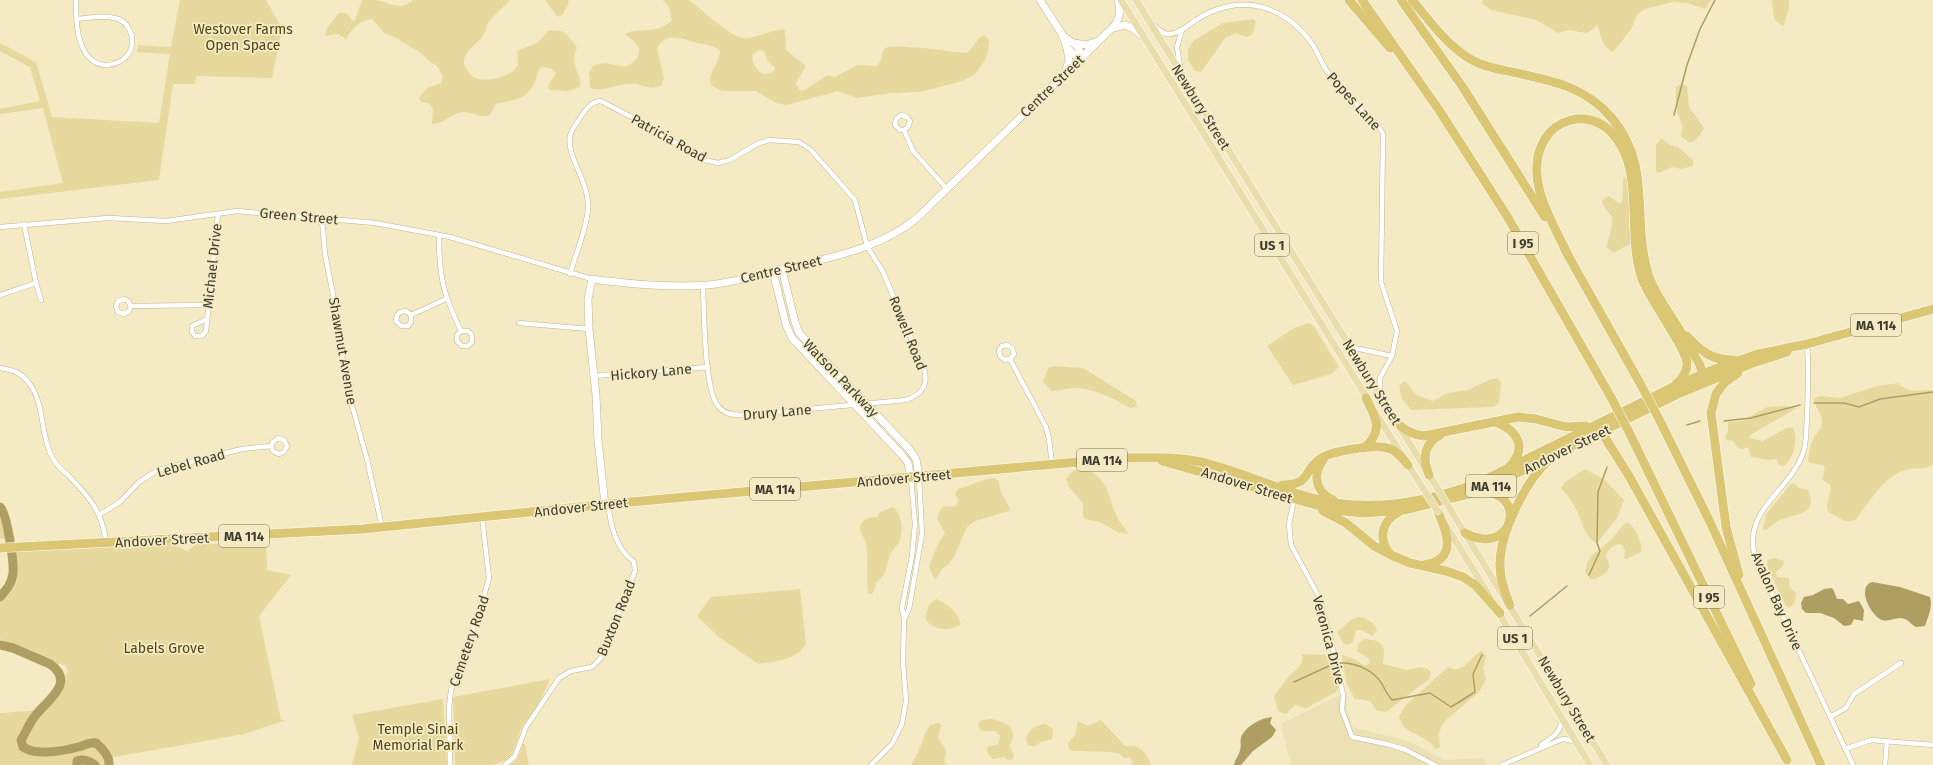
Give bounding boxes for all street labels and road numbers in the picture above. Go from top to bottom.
street label: Centre Street [1017,51,1089,121]
street label: Newbury Street [1167,61,1234,154]
street label: Popes Lane [1323,69,1384,134]
street label: Patricia Road [628,111,709,166]
street label: Green Street [259,205,340,228]
street label: Michael Drive [200,223,225,310]
road number: I 95 [1508,232,1538,254]
road number: US 1 [1255,234,1289,256]
street label: Centre Street [739,252,824,287]
street label: Rowell Road [885,294,930,373]
street label: Shawmut Avenue [325,296,360,406]
road number: MA 114 [1851,314,1901,336]
street label: Watson Parkway [799,336,882,421]
street label: Newbury Street [1338,336,1405,429]
street label: Hickory Lane [610,360,692,385]
street label: Drury Lane [742,401,812,424]
street label: Andover Street [1521,421,1614,478]
street label: Lebel Road [155,446,227,481]
road number: MA 114 [1077,449,1127,471]
street label: Andover Street [1199,464,1295,508]
street label: Andover Street [856,466,953,491]
road number: MA 114 [1466,475,1516,497]
road number: MA 114 [750,478,800,500]
street label: Andover Street [533,494,630,521]
road number: MA 114 [219,525,269,547]
street label: Andover Street [115,529,210,551]
street label: Avalon Bay Drive [1747,549,1806,653]
street label: Buxton Road [593,578,639,659]
road number: I 95 [1694,586,1724,608]
street label: Cemetery Road [446,593,493,689]
street label: Veronica Drive [1309,594,1349,686]
road number: US 1 [1498,627,1532,649]
street label: Newbury Street [1534,653,1599,746]

